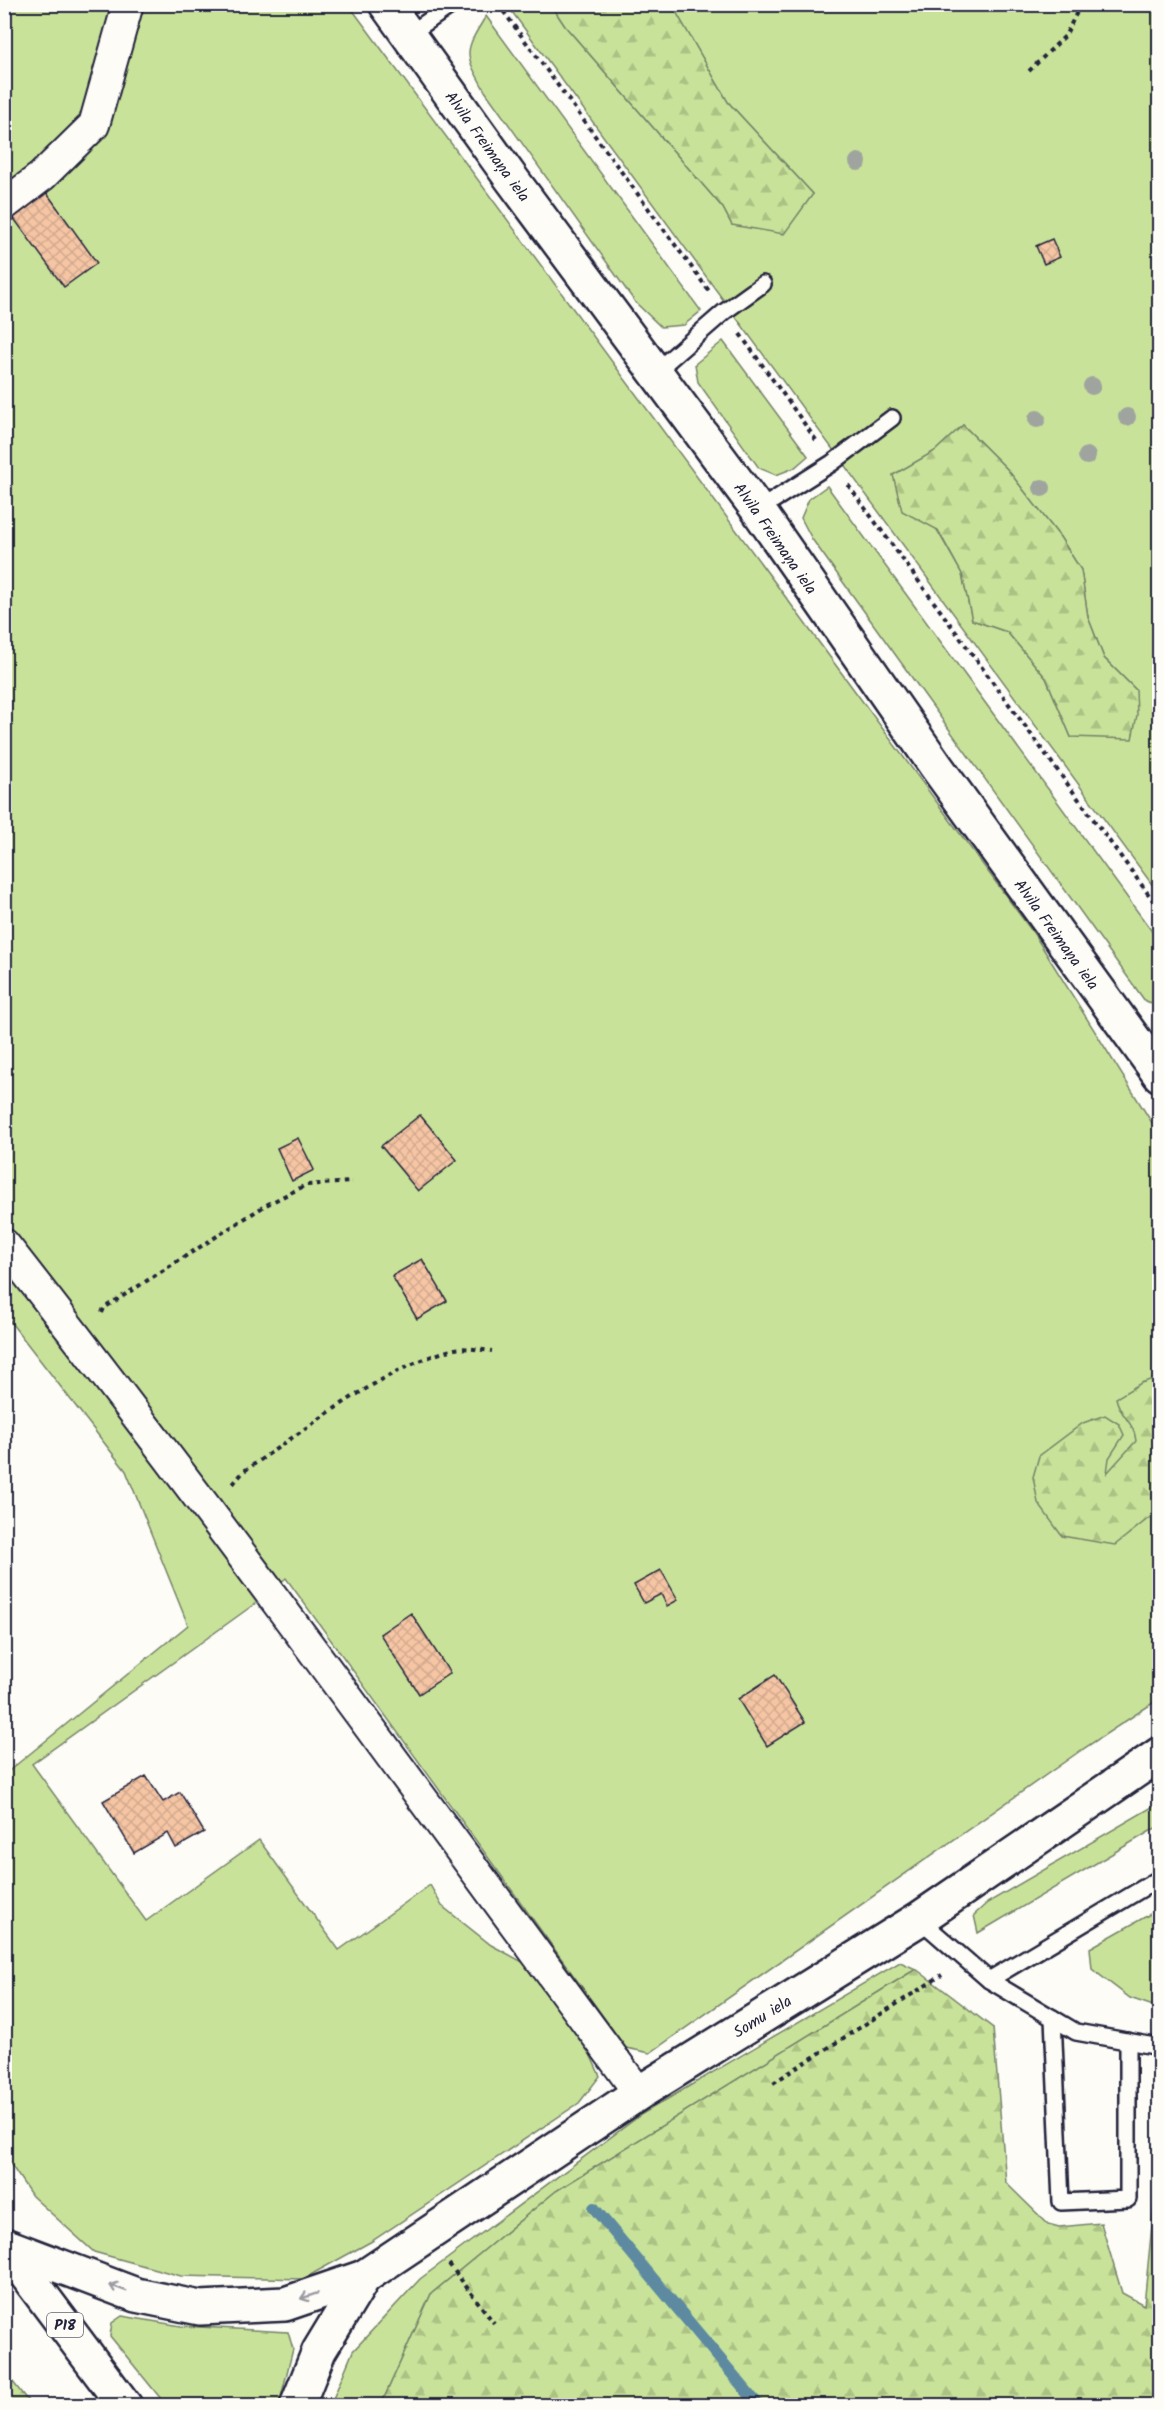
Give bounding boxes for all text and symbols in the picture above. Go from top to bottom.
street label: Alvila Freimaņa iela [438,86,536,208]
street label: Alvila Freimaņa iela [727,478,823,600]
street label: Alvila Freimaņa iela [1007,874,1105,996]
street label: Somu iela [729,1989,797,2045]
one-way arrow [109,2281,128,2292]
one-way arrow [300,2291,319,2302]
road number: P18 [47,2313,83,2337]

